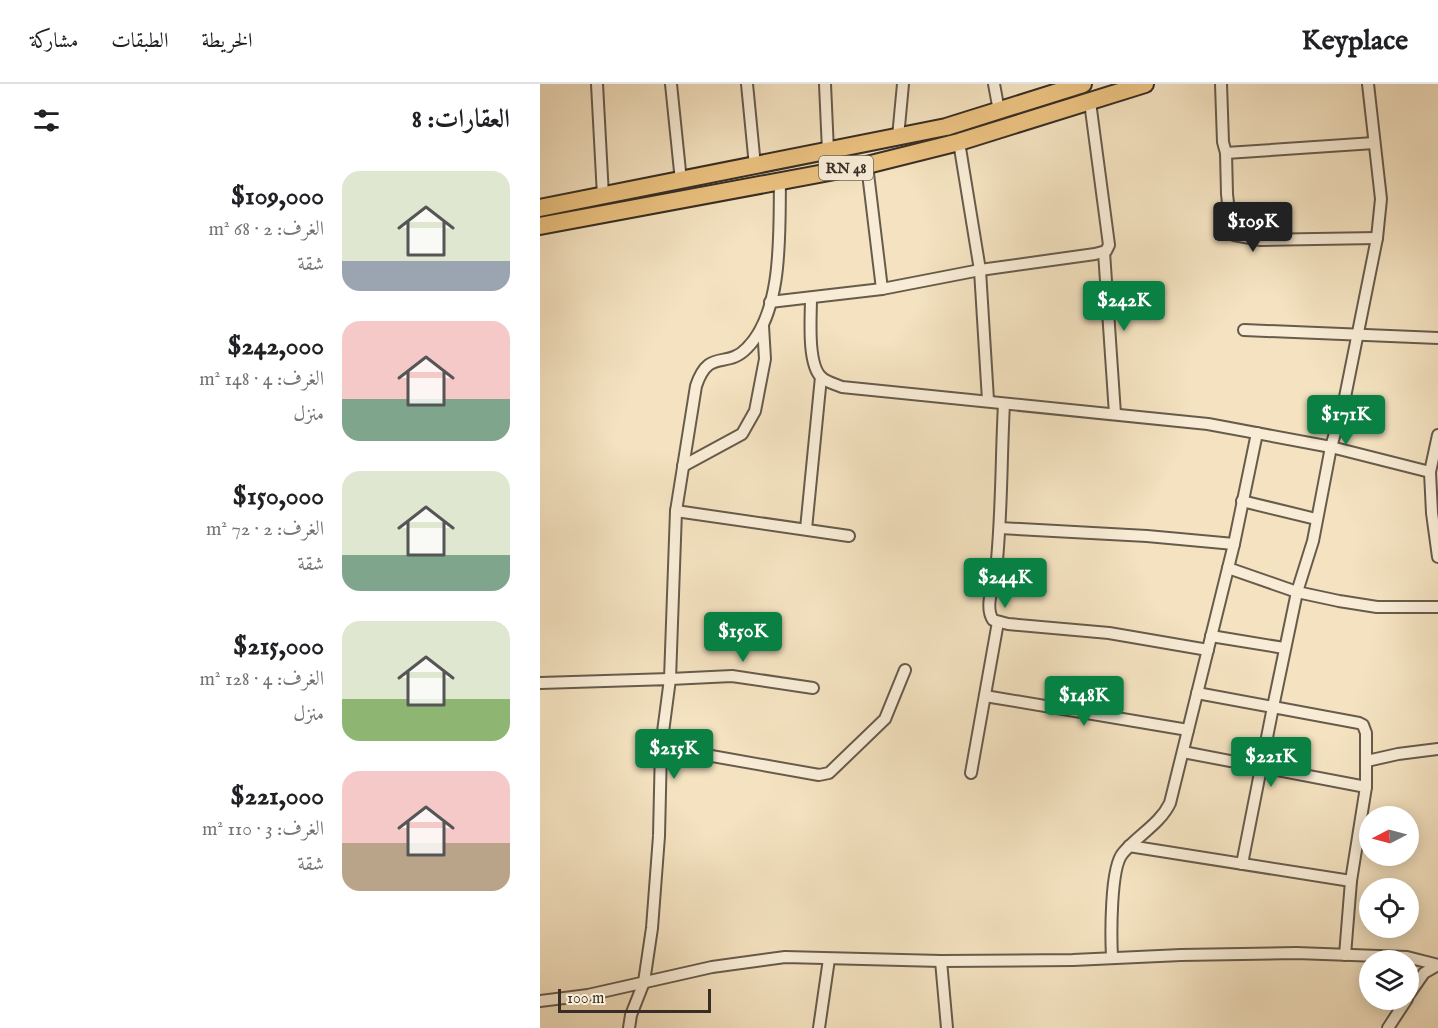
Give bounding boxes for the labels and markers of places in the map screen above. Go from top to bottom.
pin: $109K [1211,202,1295,253]
pin: $242K [1082,281,1166,332]
pin: $171K [1304,395,1388,446]
pin: $244K [963,558,1047,609]
pin: $150K [701,612,785,663]
pin: $148K [1042,676,1126,727]
pin: $215K [632,729,716,780]
pin: $221K [1229,737,1313,788]

